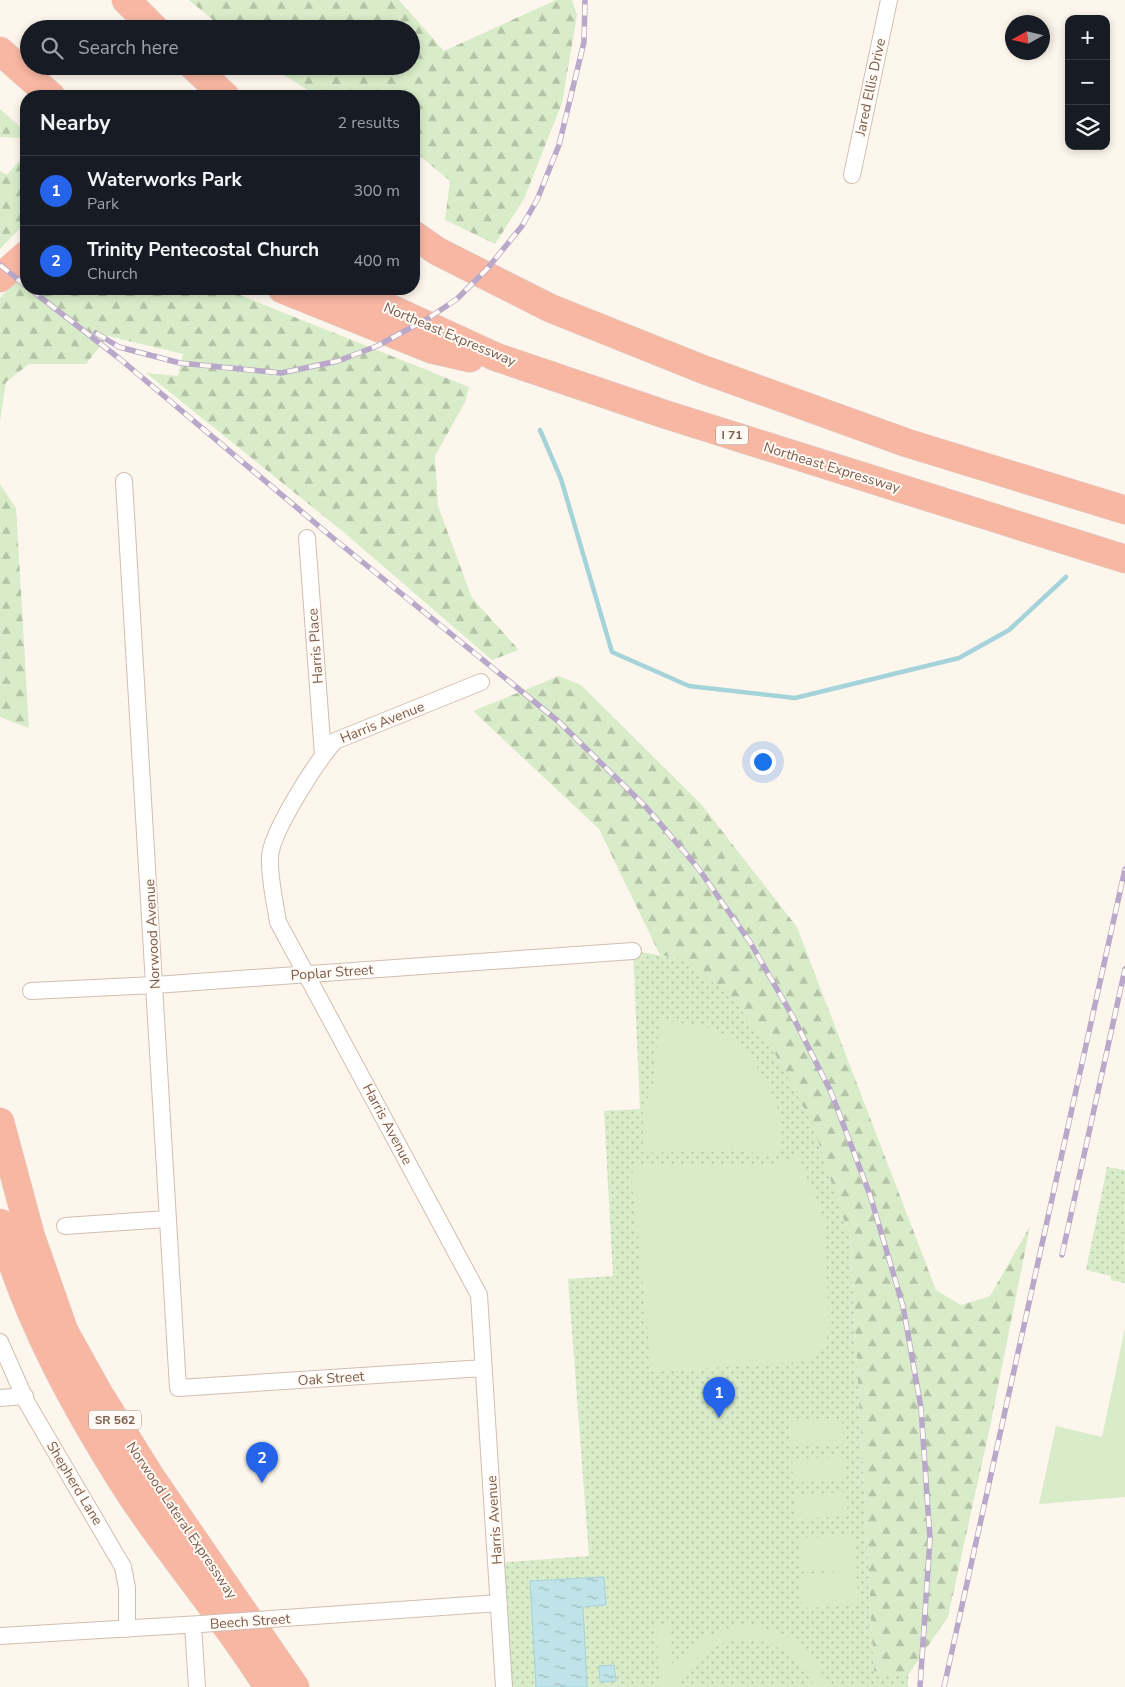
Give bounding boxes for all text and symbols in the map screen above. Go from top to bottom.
north arrow [1005,15,1050,60]
map controls [1065,15,1110,150]
button: + [1065,15,1110,60]
search box [20,20,420,75]
icon: search [38,34,66,62]
text: Search here [78,35,179,61]
street label: Jared Ellis Drive [851,37,890,139]
button: − [1065,60,1110,105]
button: layers [1065,105,1110,150]
text: Nearby [40,109,110,137]
text: 2 results [338,112,400,134]
text: Waterworks Park [87,167,242,193]
text: 1 [51,180,61,202]
text: 300 m [353,180,400,202]
text: Park [87,193,119,215]
text: Trinity Pentecostal Church [87,237,319,263]
text: 2 [51,250,61,272]
text: 400 m [353,250,400,272]
text: Church [87,263,138,285]
street label: Northeast Expressway [381,298,520,371]
road number: I 71 [716,426,748,444]
street label: Northeast Expressway [761,438,903,498]
street label: Harris Place [303,607,328,684]
street label: Harris Avenue [337,697,427,748]
your location [750,749,776,775]
street label: Norwood Avenue [140,878,165,990]
street label: Poplar Street [290,960,374,985]
street label: Harris Avenue [358,1080,417,1168]
street label: Oak Street [297,1367,365,1390]
pin: 1 [703,1377,735,1418]
road number: SR 562 [89,1410,141,1430]
street label: Shepherd Lane [42,1438,107,1529]
street label: Norwood Lateral Expressway [122,1438,242,1603]
pin: 2 [246,1442,278,1483]
street label: Harris Avenue [482,1475,507,1565]
street label: Beech Street [209,1609,291,1634]

